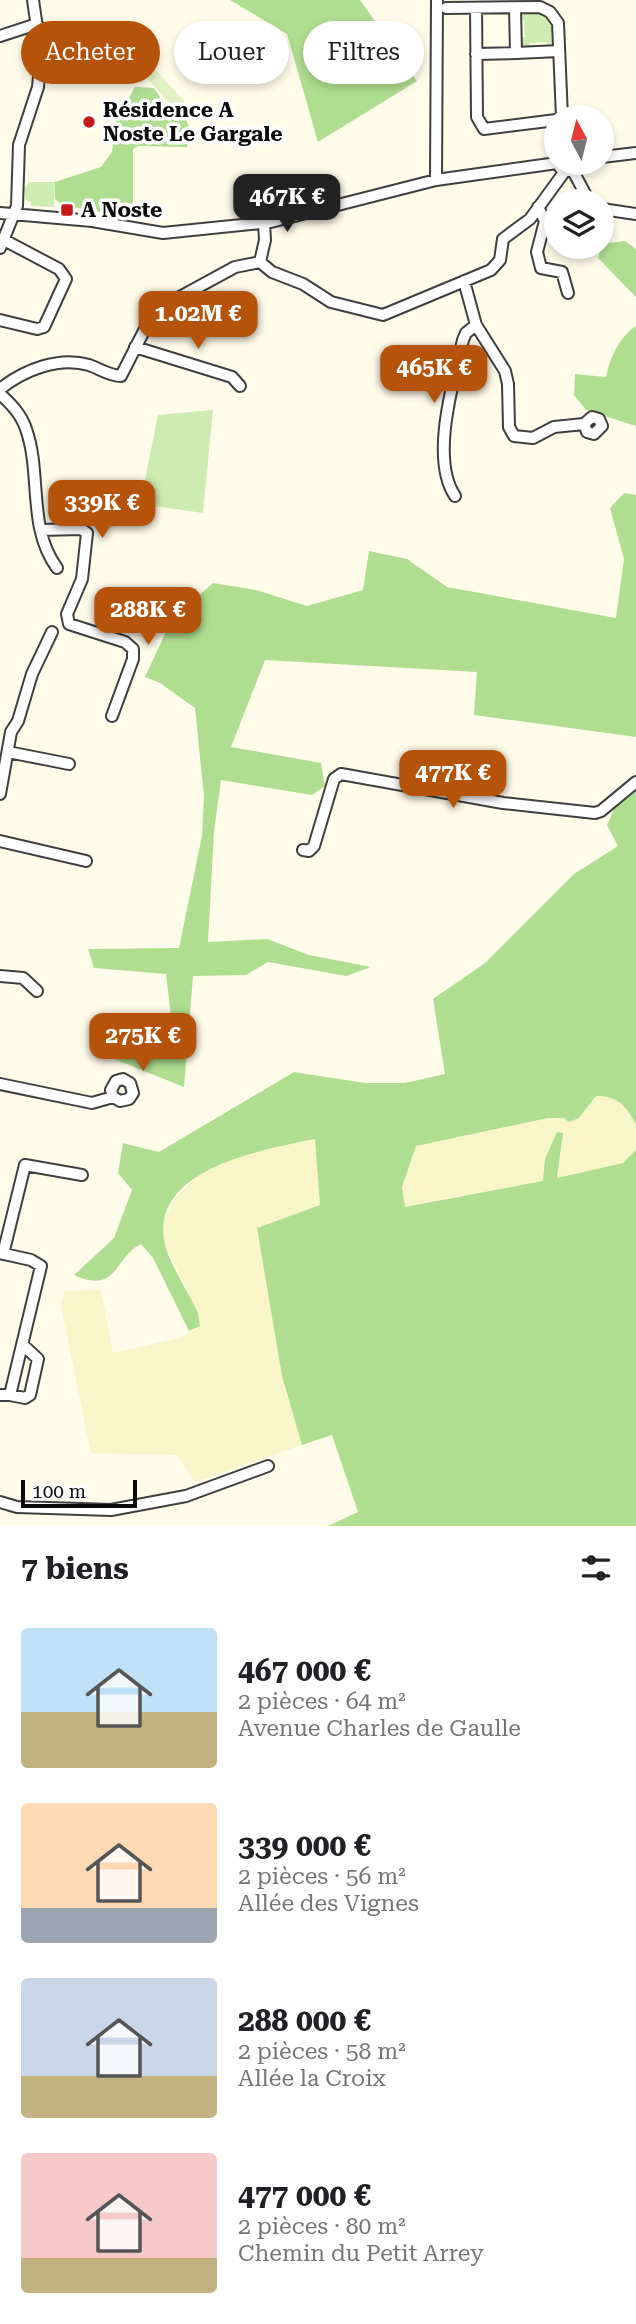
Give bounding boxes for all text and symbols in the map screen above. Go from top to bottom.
chip: Acheter [21,21,160,84]
chip: Louer [174,21,289,84]
chip: Filtres [303,21,424,84]
place label: Résidence A Noste Le Gargale [103,98,283,146]
north arrow [544,105,614,175]
map controls [544,105,614,259]
marker: Résidence A Noste Le Gargale [81,114,97,130]
pin: 467K € [230,174,344,234]
text: 467K € [249,183,325,210]
button: layers [544,189,614,259]
place label: A Noste [81,198,162,222]
marker: A Noste [59,202,75,218]
pin: 1.02M € [133,292,263,351]
text: 1.02M € [155,300,241,327]
pin: 465K € [377,346,491,405]
text: 465K € [396,354,472,381]
pin: 339K € [45,480,159,540]
text: 339K € [64,489,140,516]
pin: 288K € [91,588,205,647]
text: 288K € [110,596,186,623]
pin: 477K € [396,750,510,810]
text: 477K € [415,759,491,786]
pin: 275K € [86,1014,200,1073]
text: 275K € [105,1022,181,1049]
scale bar [21,1477,136,1509]
text: 100 m [32,1480,86,1503]
icon: filters [577,1549,615,1587]
text: 7 biens [21,1551,129,1586]
text: 467 000 € [238,1653,371,1688]
icon: home [77,1656,161,1740]
text: 2 pièces · 64 m² [238,1688,406,1715]
text: Avenue Charles de Gaulle [238,1715,521,1742]
text: 339 000 € [238,1828,371,1863]
icon: home [77,1831,161,1915]
text: 2 pièces · 56 m² [238,1863,406,1890]
text: Allée des Vignes [238,1890,419,1917]
text: 288 000 € [238,2003,371,2038]
icon: home [77,2006,161,2090]
text: 2 pièces · 58 m² [238,2038,406,2065]
text: Allée la Croix [238,2065,386,2092]
text: 477 000 € [238,2178,371,2213]
icon: home [77,2181,161,2265]
text: 2 pièces · 80 m² [238,2213,406,2240]
text: Chemin du Petit Arrey [238,2240,484,2267]

